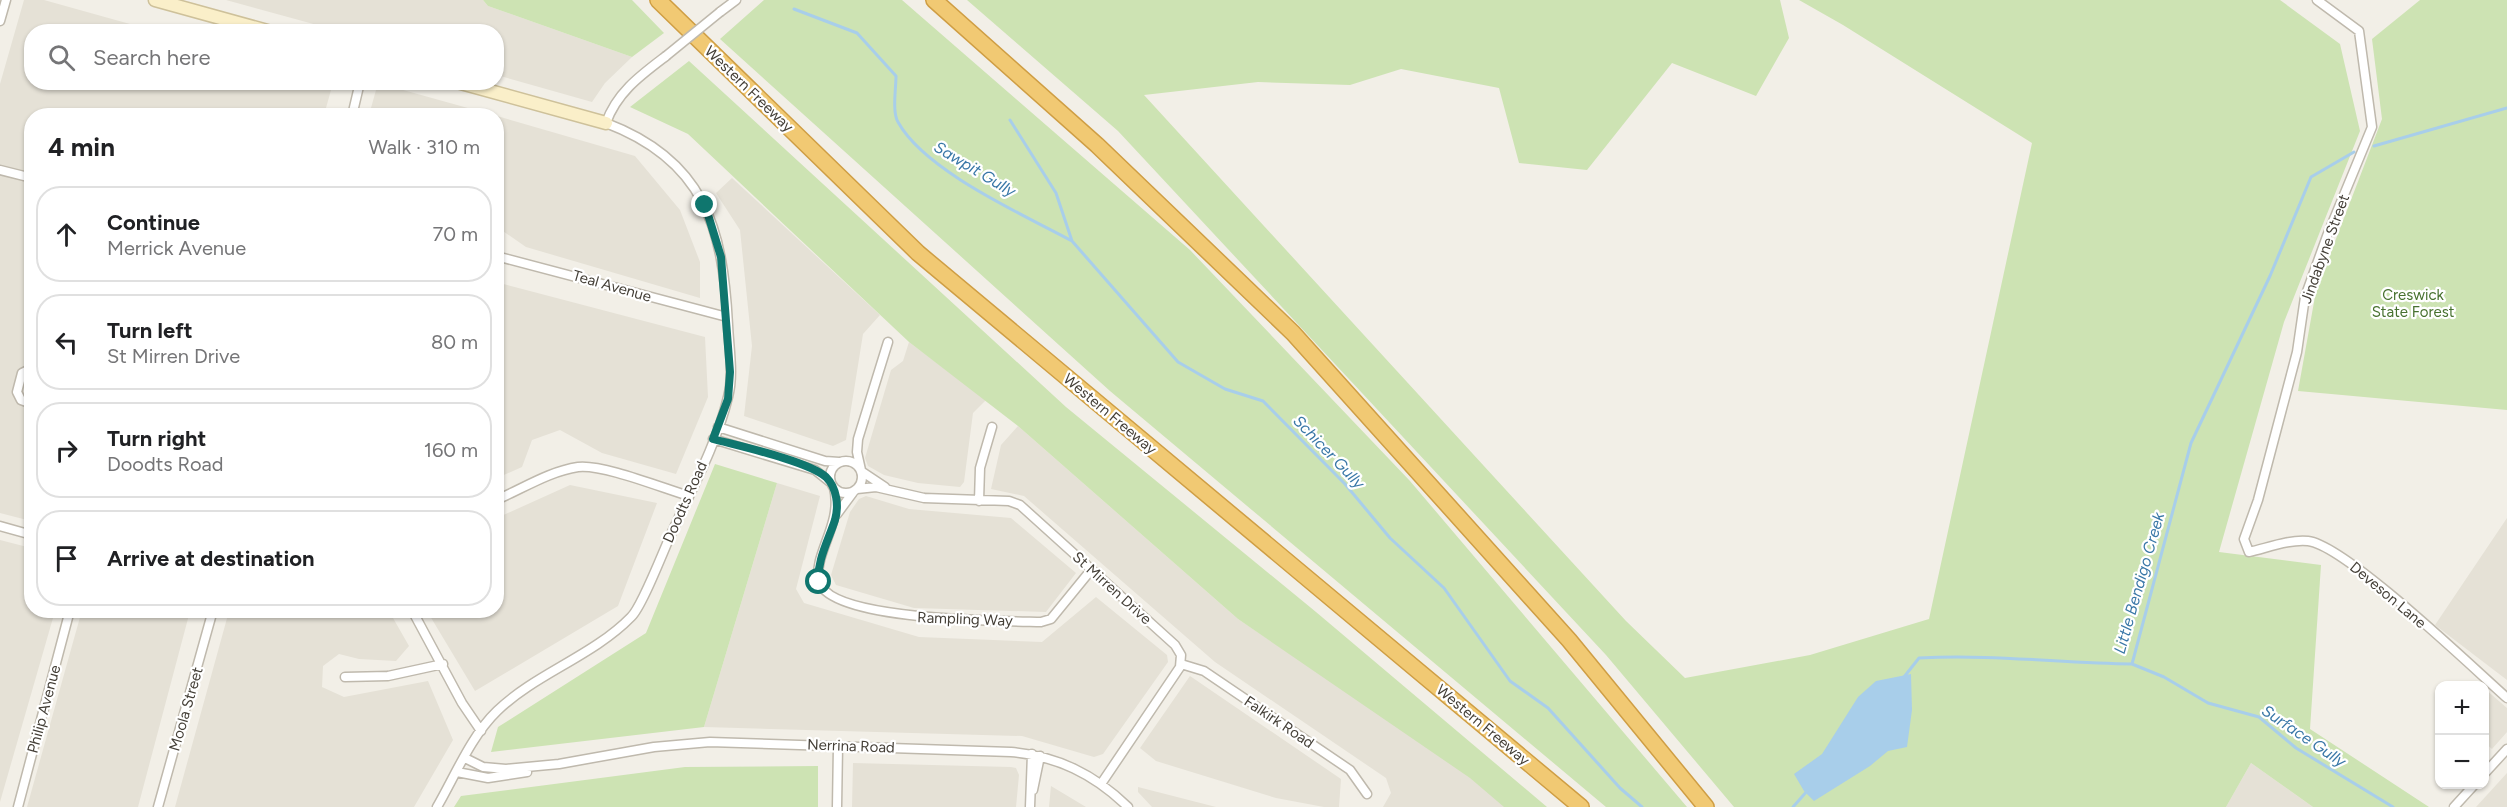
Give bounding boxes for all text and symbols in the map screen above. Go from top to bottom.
search box [24,24,504,90]
icon: search [45,41,78,74]
street label: Western Freeway [701,42,797,136]
text: Search here [93,44,211,71]
text: 4 min [48,131,115,163]
text: Walk · 310 m [368,135,480,159]
water label: Sawpit Gully [931,137,1020,201]
route end [691,191,717,217]
street label: Jindabyne Street [2297,192,2353,306]
text: Continue [107,209,200,236]
icon: ahead [50,218,83,251]
text: 70 m [432,222,478,246]
text: Merrick Avenue [107,236,246,260]
street label: Teal Avenue [571,266,653,306]
park label: Creswick State Forest [2372,286,2455,321]
text: Turn left [107,317,193,344]
icon: left [50,326,83,359]
text: 80 m [431,330,478,354]
text: St Mirren Drive [107,344,240,368]
street label: Western Freeway [1060,370,1160,458]
water label: Schicer Gully [1289,411,1369,493]
text: Turn right [107,425,206,452]
icon: right [50,434,83,467]
text: 160 m [424,438,478,462]
text: Doodts Road [107,452,224,476]
street label: Doodts Road [659,458,711,546]
water label: Little Bendigo Creek [2110,509,2169,656]
icon: arrive [50,542,83,575]
text: Arrive at destination [107,545,315,572]
street label: St Mirren Drive [1069,548,1155,628]
street label: Deveson Lane [2346,558,2430,632]
route start [805,568,831,594]
street label: Rampling Way [917,608,1013,630]
street label: Philip Avenue [24,663,64,755]
street label: Moola Street [165,665,207,753]
street label: Western Freeway [1433,681,1533,769]
map controls [2435,681,2489,789]
button: + [2435,681,2489,735]
street label: Falkirk Road [1241,692,1317,752]
water label: Surface Gully [2258,701,2350,771]
street label: Nerrina Road [807,735,895,757]
button: − [2435,735,2489,789]

